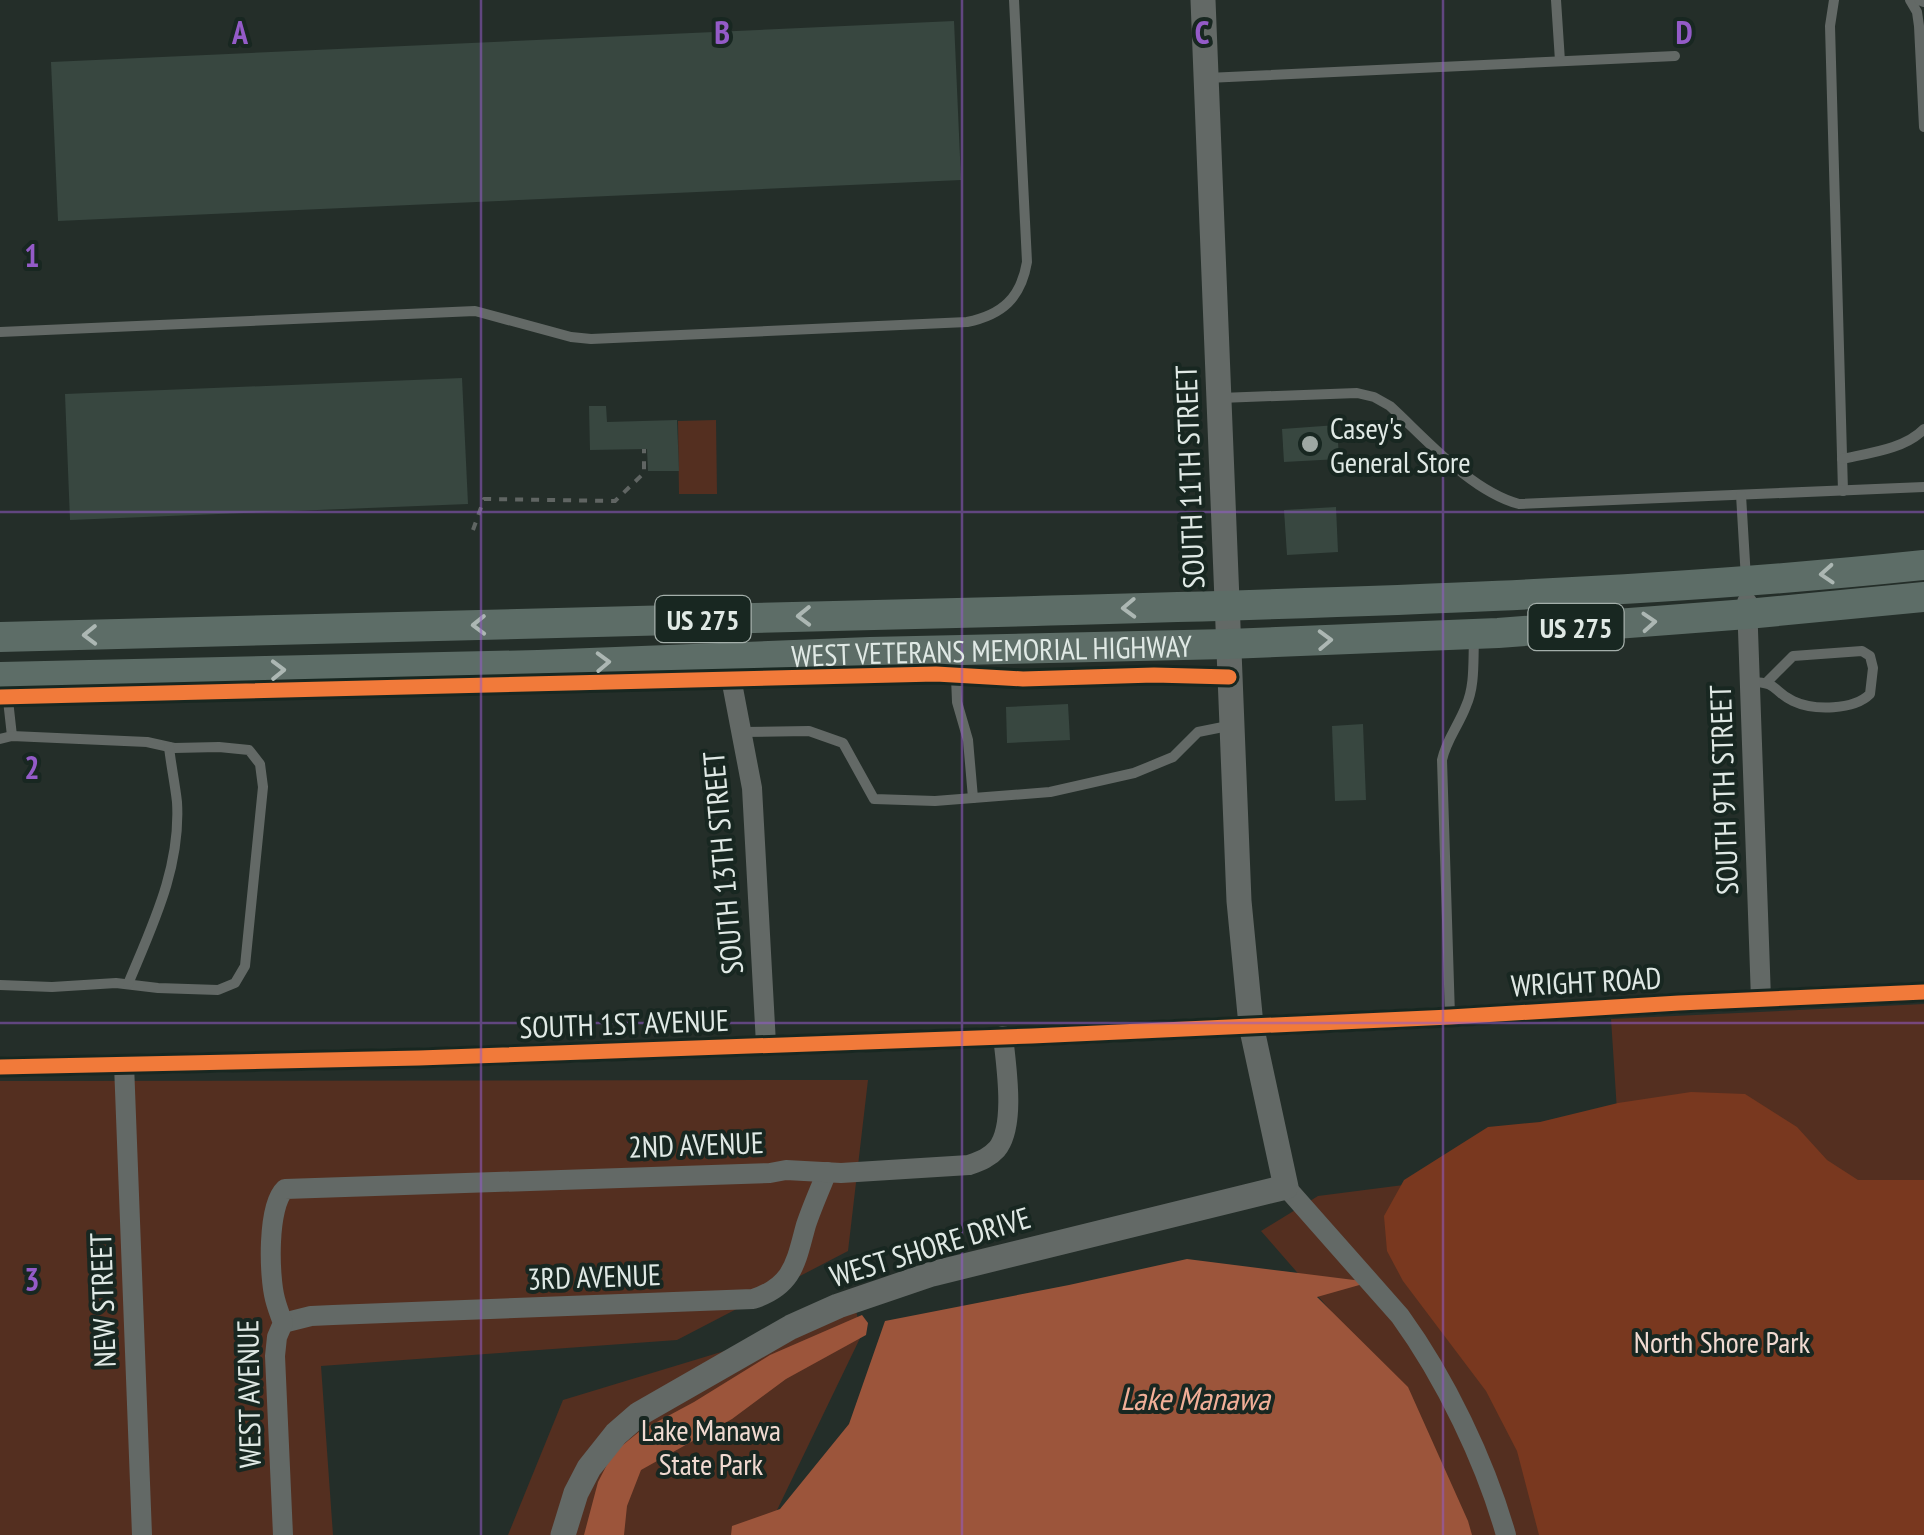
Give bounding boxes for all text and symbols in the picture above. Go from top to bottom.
text: A [231,11,249,53]
text: B [714,11,730,53]
text: C [1195,11,1210,53]
text: D [1675,11,1693,53]
text: 1 [24,234,40,276]
street label: SOUTH 11TH STREET [1166,365,1212,589]
place label: Casey's General Store [1330,408,1471,481]
marker: Casey's General Store [1299,433,1321,455]
one-way arrow [1818,563,1834,584]
road number: US 275 [656,596,750,642]
one-way arrow [1120,598,1136,619]
road number: US 275 [1528,604,1624,650]
one-way arrow [795,606,811,627]
one-way arrow [1642,611,1658,633]
one-way arrow [470,614,486,636]
one-way arrow [82,624,98,645]
street label: WEST VETERANS MEMORIAL HIGHWAY [791,625,1193,675]
one-way arrow [1317,630,1333,651]
one-way arrow [595,652,611,673]
one-way arrow [270,660,286,681]
street label: SOUTH 9TH STREET [1700,684,1746,896]
text: 2 [24,746,40,788]
street label: SOUTH 13TH STREET [693,750,751,976]
street label: WRIGHT ROAD [1510,958,1662,1004]
street label: SOUTH 1ST AVENUE [519,1000,729,1046]
street label: 2ND AVENUE [628,1122,764,1166]
street label: WEST SHORE DRIVE [825,1197,1035,1295]
street label: NEW STREET [80,1232,124,1368]
street label: 3RD AVENUE [527,1254,661,1298]
text: 3 [24,1258,40,1300]
street label: WEST AVENUE [227,1320,269,1468]
park label: North Shore Park [1634,1322,1811,1361]
water label: Lake Manawa [1120,1377,1272,1419]
park label: Lake Manawa State Park [641,1410,781,1483]

